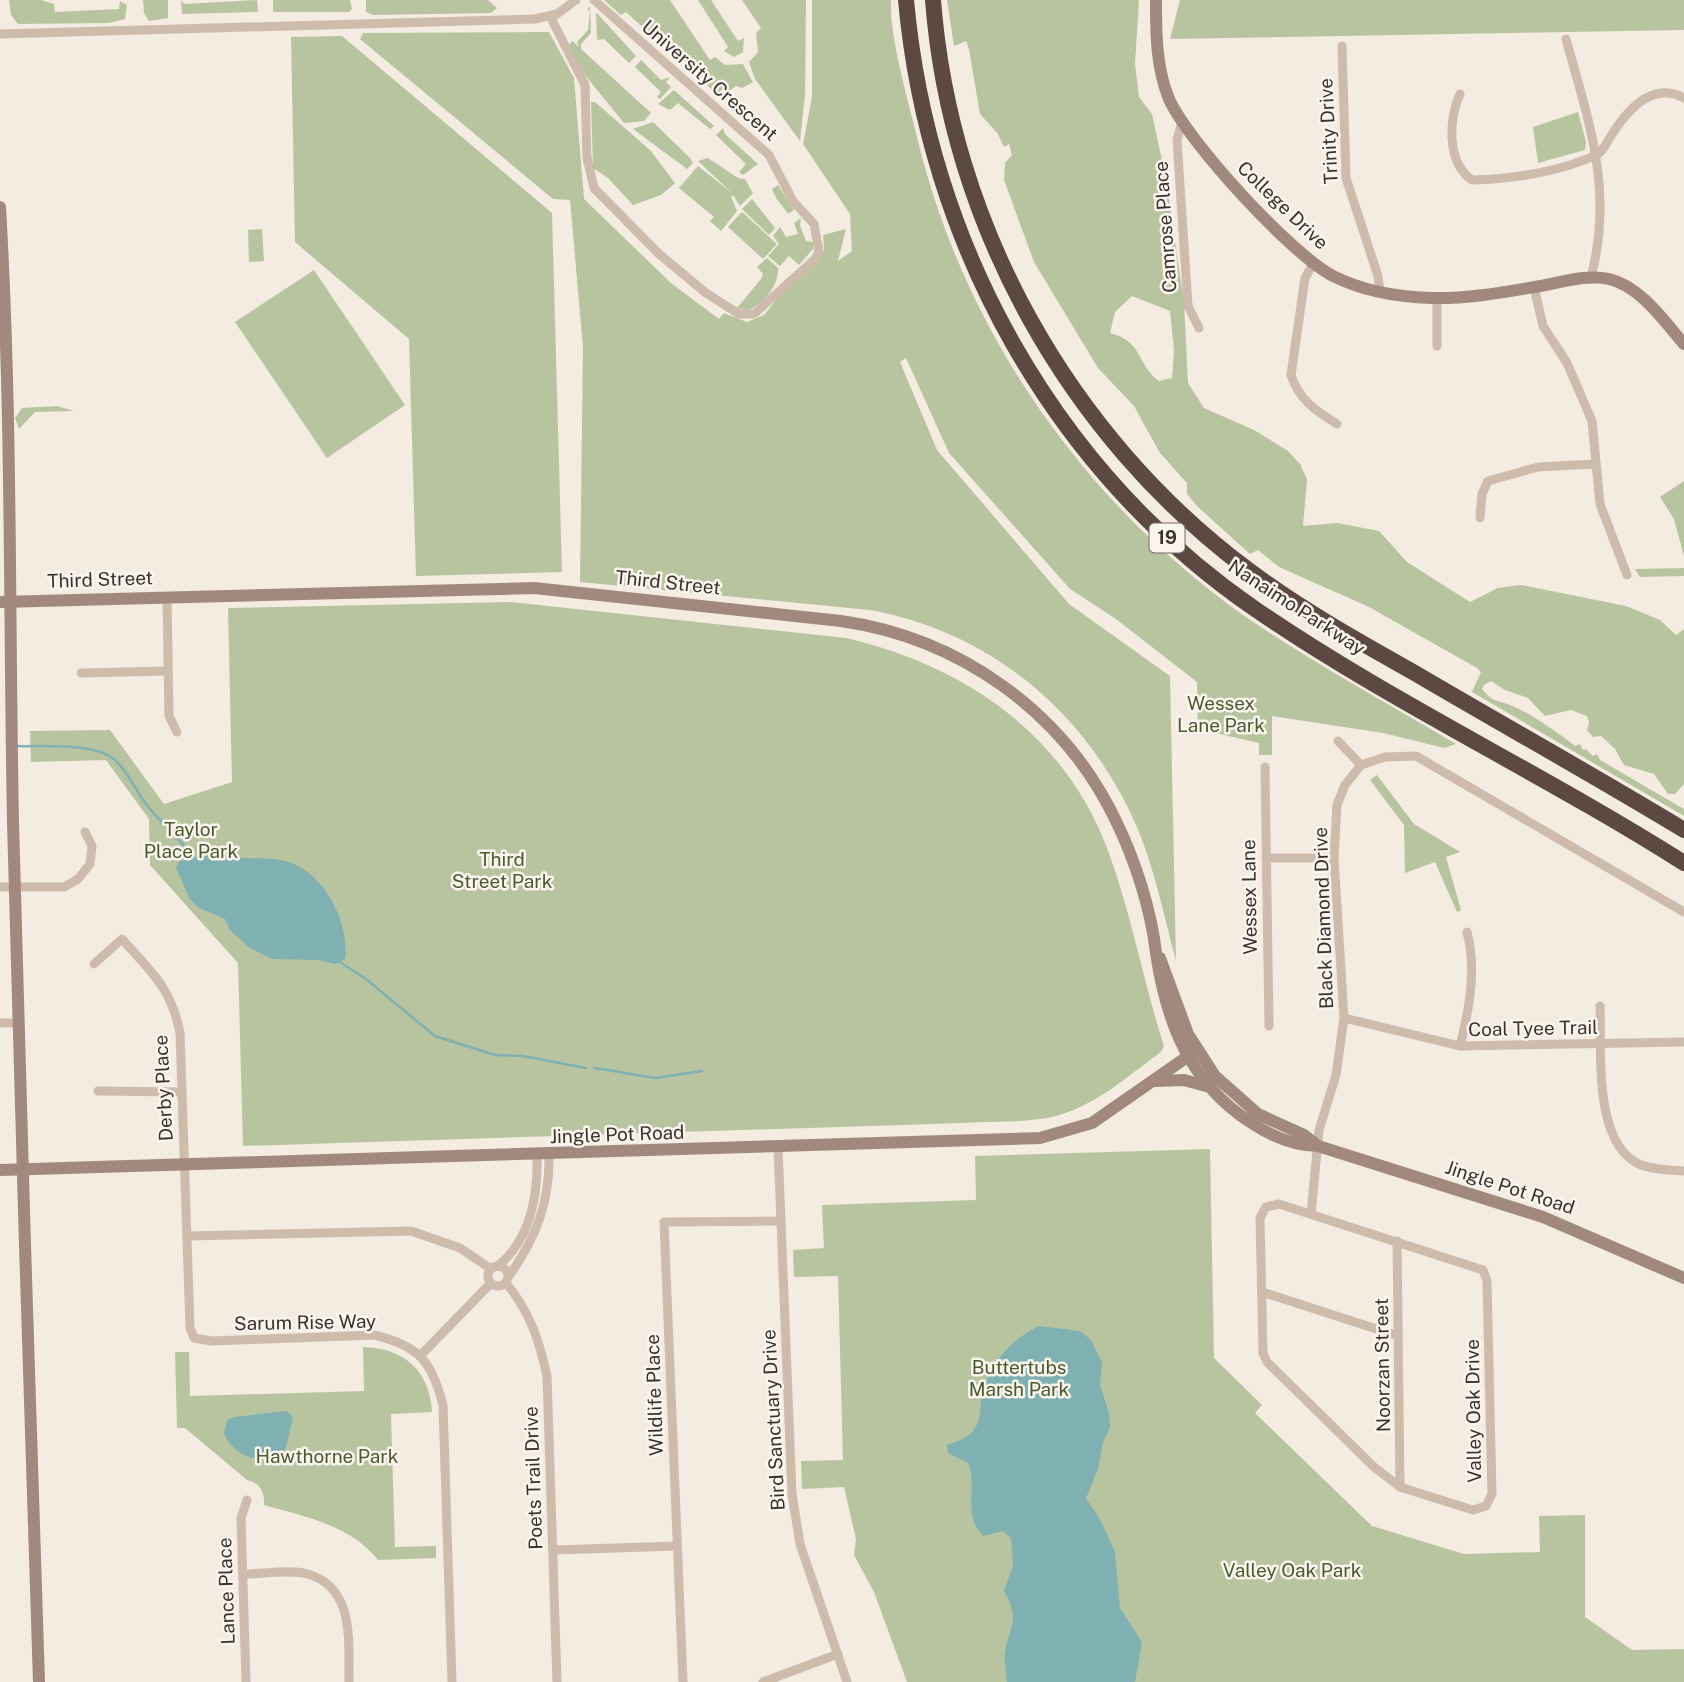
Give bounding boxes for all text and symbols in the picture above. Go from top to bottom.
street label: University Crescent [638,15,782,145]
street label: Trinity Drive [1314,77,1342,185]
street label: College Drive [1233,156,1333,254]
street label: Camrose Place [1149,160,1181,294]
road number: 19 [1150,524,1184,552]
street label: Nanaimo Parkway [1225,555,1369,659]
street label: Third Street [47,566,153,592]
street label: Third Street [614,566,722,598]
park label: Wessex Lane Park [1177,692,1265,736]
park label: Taylor Place Park [144,818,238,862]
street label: Black Diamond Drive [1309,826,1337,1010]
street label: Wessex Lane [1237,839,1261,955]
park label: Third Street Park [452,848,553,892]
street label: Coal Tyee Trail [1468,1016,1598,1040]
street label: Derby Place [149,1034,177,1142]
street label: Jingle Pot Road [549,1121,685,1147]
street label: Jingle Pot Road [1443,1156,1577,1218]
street label: Noorzan Street [1370,1298,1394,1432]
street label: Sarum Rise Way [234,1310,376,1334]
street label: Bird Sanctuary Drive [757,1329,789,1511]
street label: Wildlife Place [641,1334,667,1456]
street label: Valley Oak Drive [1461,1339,1485,1483]
park label: Buttertubs Marsh Park [969,1356,1069,1400]
street label: Poets Trail Drive [520,1406,546,1550]
park label: Hawthorne Park [256,1445,399,1467]
street label: Lance Place [213,1537,239,1645]
park label: Valley Oak Park [1223,1559,1362,1581]

